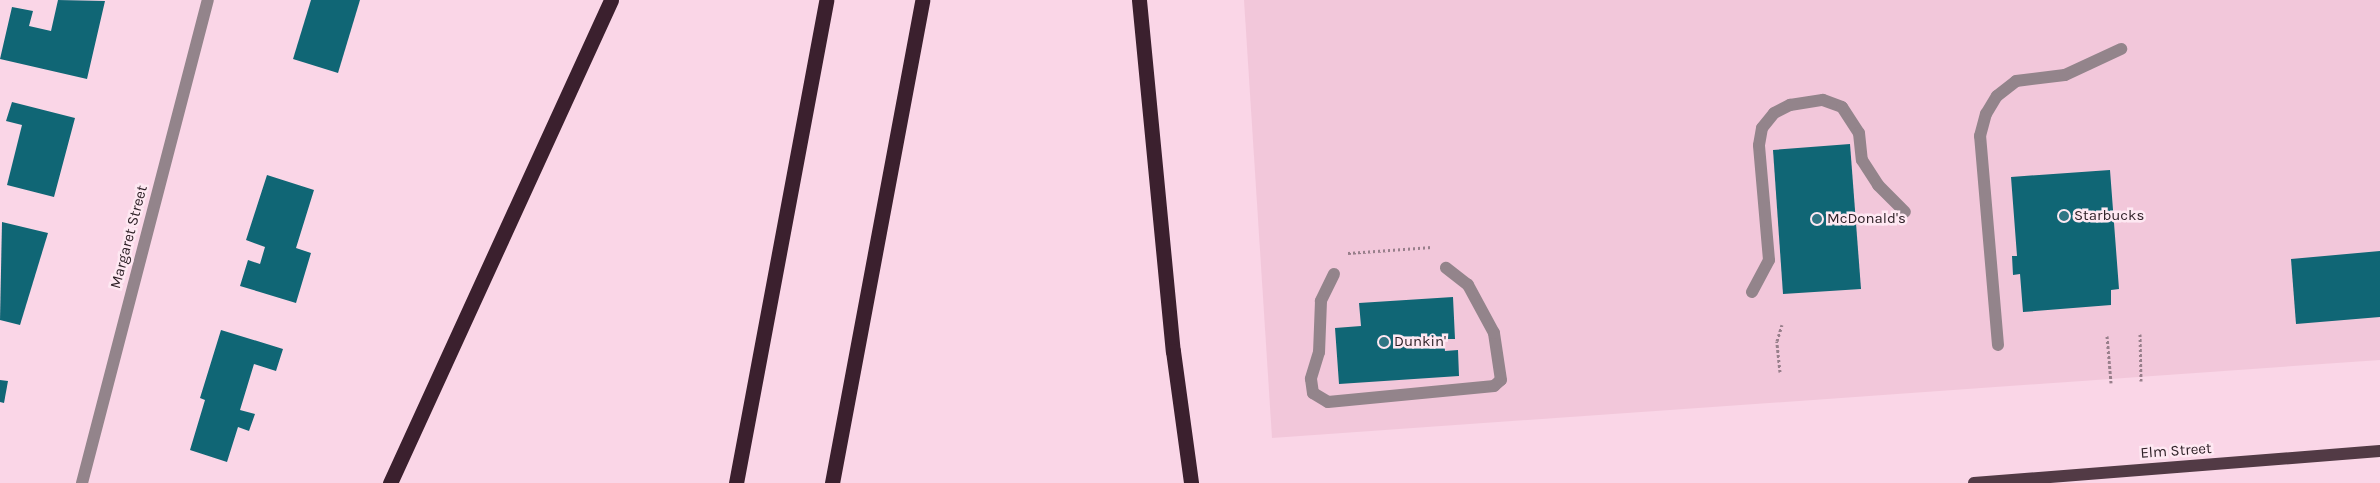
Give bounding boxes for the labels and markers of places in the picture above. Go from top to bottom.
place label: Starbucks [2074,207,2144,225]
place label: McDonald's [1827,210,1906,228]
marker: Starbucks [2058,210,2070,222]
marker: McDonald's [1811,213,1823,225]
place label: Dunkin' [1394,333,1446,351]
marker: Dunkin' [1378,336,1390,348]

